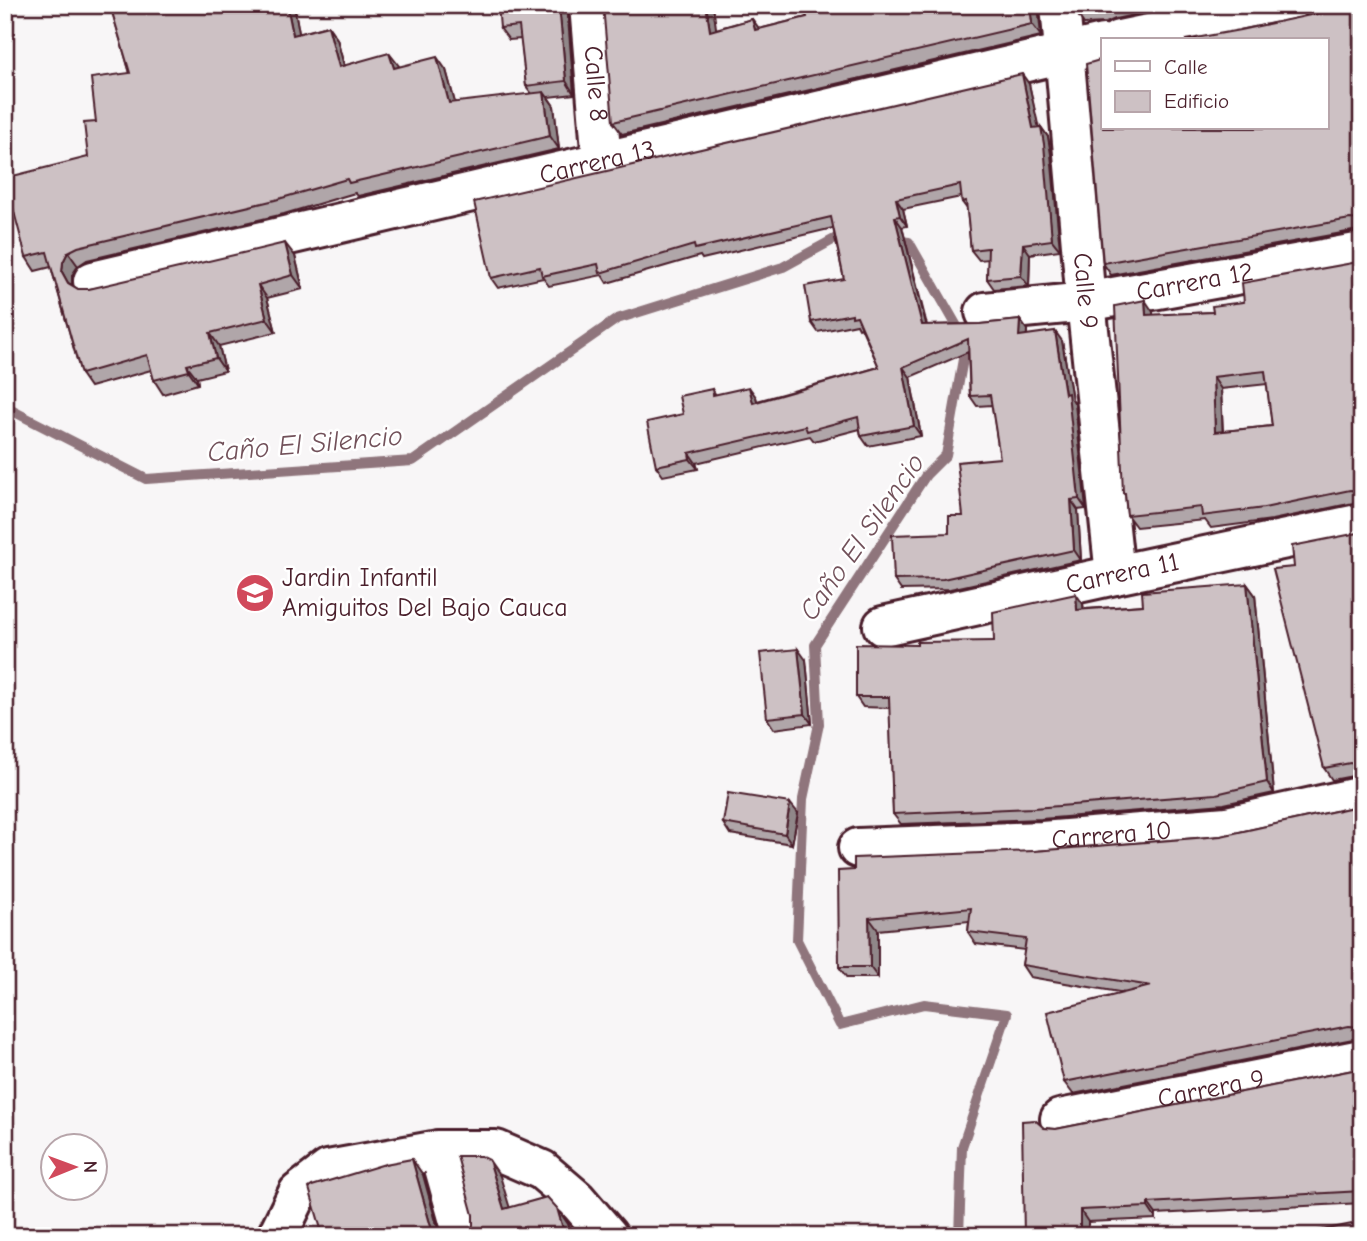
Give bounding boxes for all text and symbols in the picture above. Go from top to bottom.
legend [1101,38,1328,130]
street label: Calle 8 [577,45,614,123]
text: Calle [1164,55,1207,79]
text: Edificio [1164,89,1229,113]
street label: Carrera 13 [536,135,658,191]
street label: Calle 9 [1067,252,1104,330]
street label: Carrera 12 [1134,257,1256,308]
water label: Caño El Silencio [206,420,404,468]
water label: Caño El Silencio [793,448,931,626]
street label: Carrera 11 [1063,547,1182,600]
place label: Jardin Infantil Amiguitos Del Bajo Cauca [282,563,568,623]
school or university icon: Jardin Infantil Amiguitos Del Bajo Cauca [234,572,276,614]
street label: Carrera 10 [1050,816,1173,855]
street label: Carrera 9 [1155,1064,1267,1114]
north arrow [38,1132,108,1202]
text: N [79,1160,101,1173]

